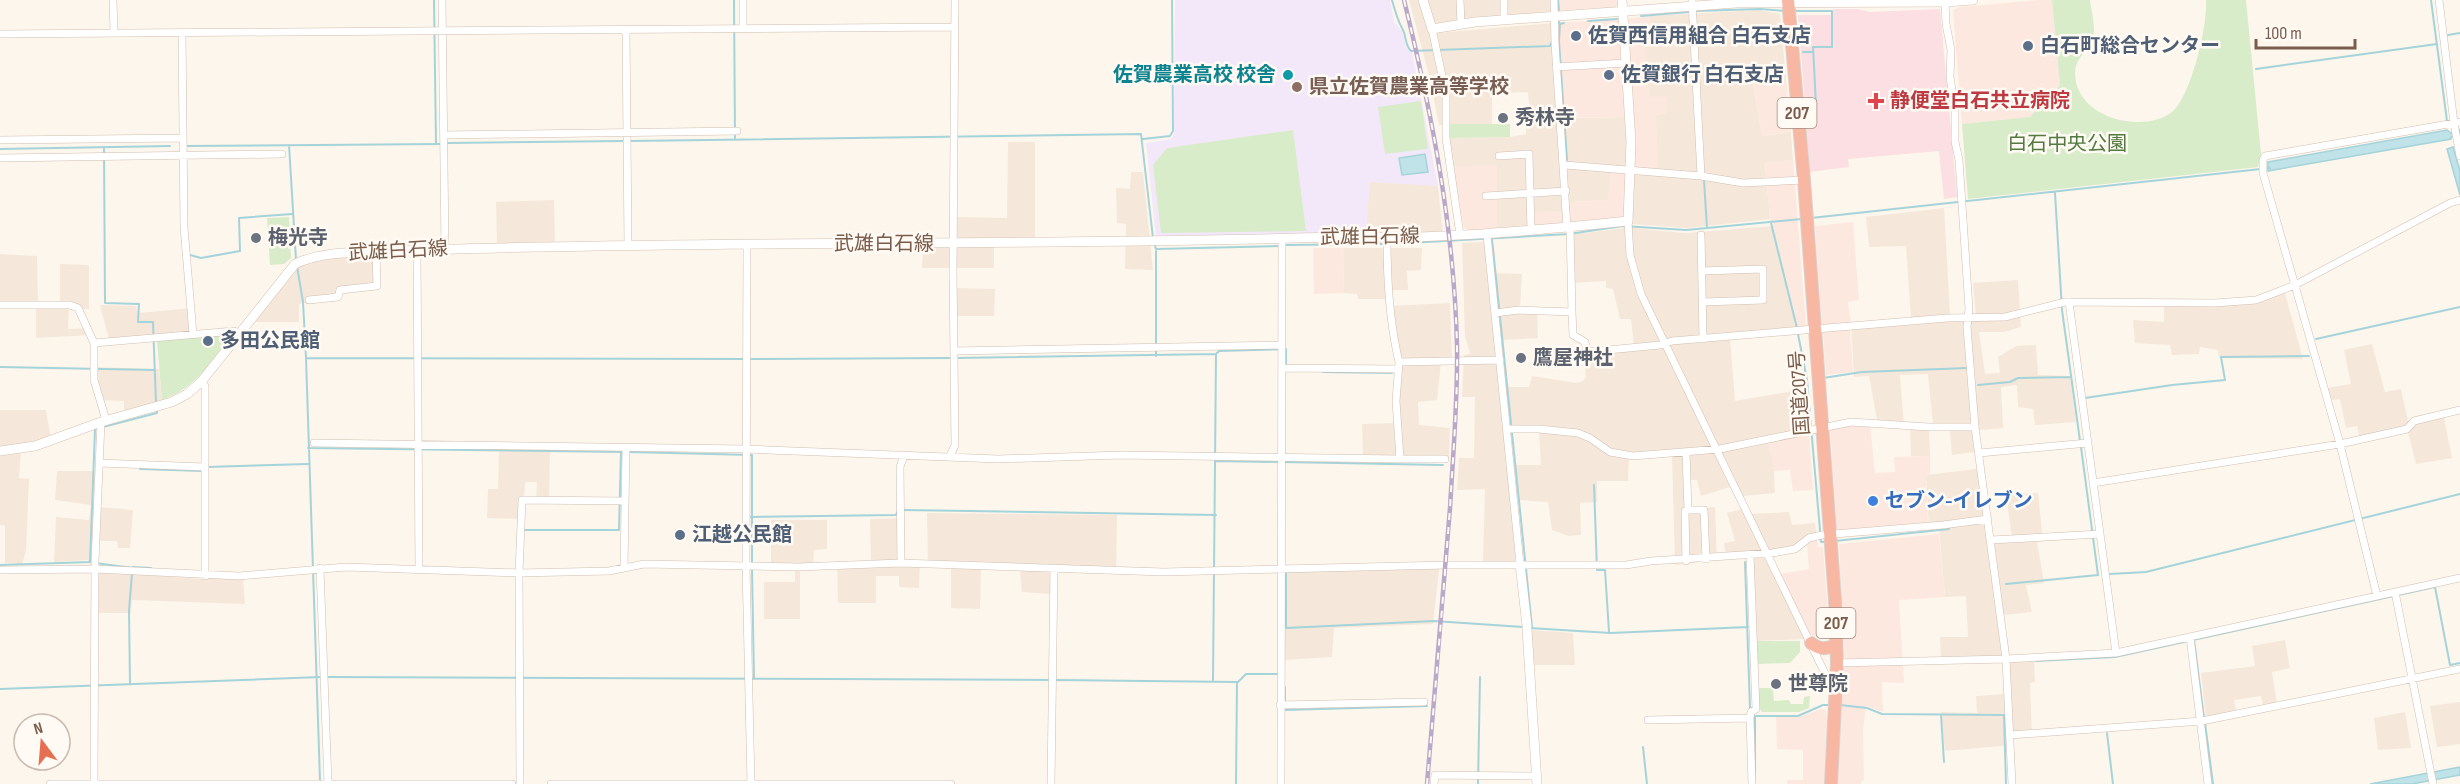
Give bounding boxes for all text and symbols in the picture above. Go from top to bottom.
scale bar [2256,12,2355,50]
text: 100 m [2265,23,2302,44]
place label: 佐賀西信用組合 白石支店 [1588,24,1811,48]
marker: 佐賀西信用組合 白石支店 [1569,29,1583,43]
place label: 白石町総合センター [2040,34,2220,58]
marker: 白石町総合センター [2021,39,2035,53]
place label: 佐賀農業高校 校舎 [1113,63,1276,87]
place label: 佐賀銀行 白石支店 [1621,63,1784,87]
marker: 佐賀農業高校 校舎 [1281,68,1295,82]
marker: 佐賀銀行 白石支店 [1602,68,1616,82]
place label: 県立佐賀農業高等学校 [1309,75,1509,99]
marker: 県立佐賀農業高等学校 [1290,80,1304,94]
place label: 静便堂白石共立病院 [1890,89,2070,113]
marker: 静便堂白石共立病院 [1867,92,1885,110]
road number: 207 [1778,98,1816,128]
place label: 秀林寺 [1515,106,1575,130]
marker: 秀林寺 [1496,111,1510,125]
park label: 白石中央公園 [2007,132,2127,156]
street label: 武雄白石線 [1320,224,1420,250]
place label: 梅光寺 [268,226,328,250]
marker: 梅光寺 [249,231,263,245]
street label: 武雄白石線 [834,232,934,256]
street label: 武雄白石線 [347,236,449,266]
place label: 多田公民館 [220,329,320,353]
marker: 多田公民館 [201,334,215,348]
place label: 鷹屋神社 [1533,346,1613,370]
street label: 国道207号 [1785,350,1815,436]
marker: 鷹屋神社 [1514,351,1528,365]
place label: セブン-イレブン [1885,489,2033,513]
marker: セブン-イレブン [1866,494,1880,508]
place label: 江越公民館 [692,523,792,547]
marker: 江越公民館 [673,528,687,542]
road number: 207 [1816,608,1856,638]
place label: 世尊院 [1788,672,1848,696]
marker: 世尊院 [1769,677,1783,691]
north arrow [12,712,72,772]
text: N [32,719,45,739]

